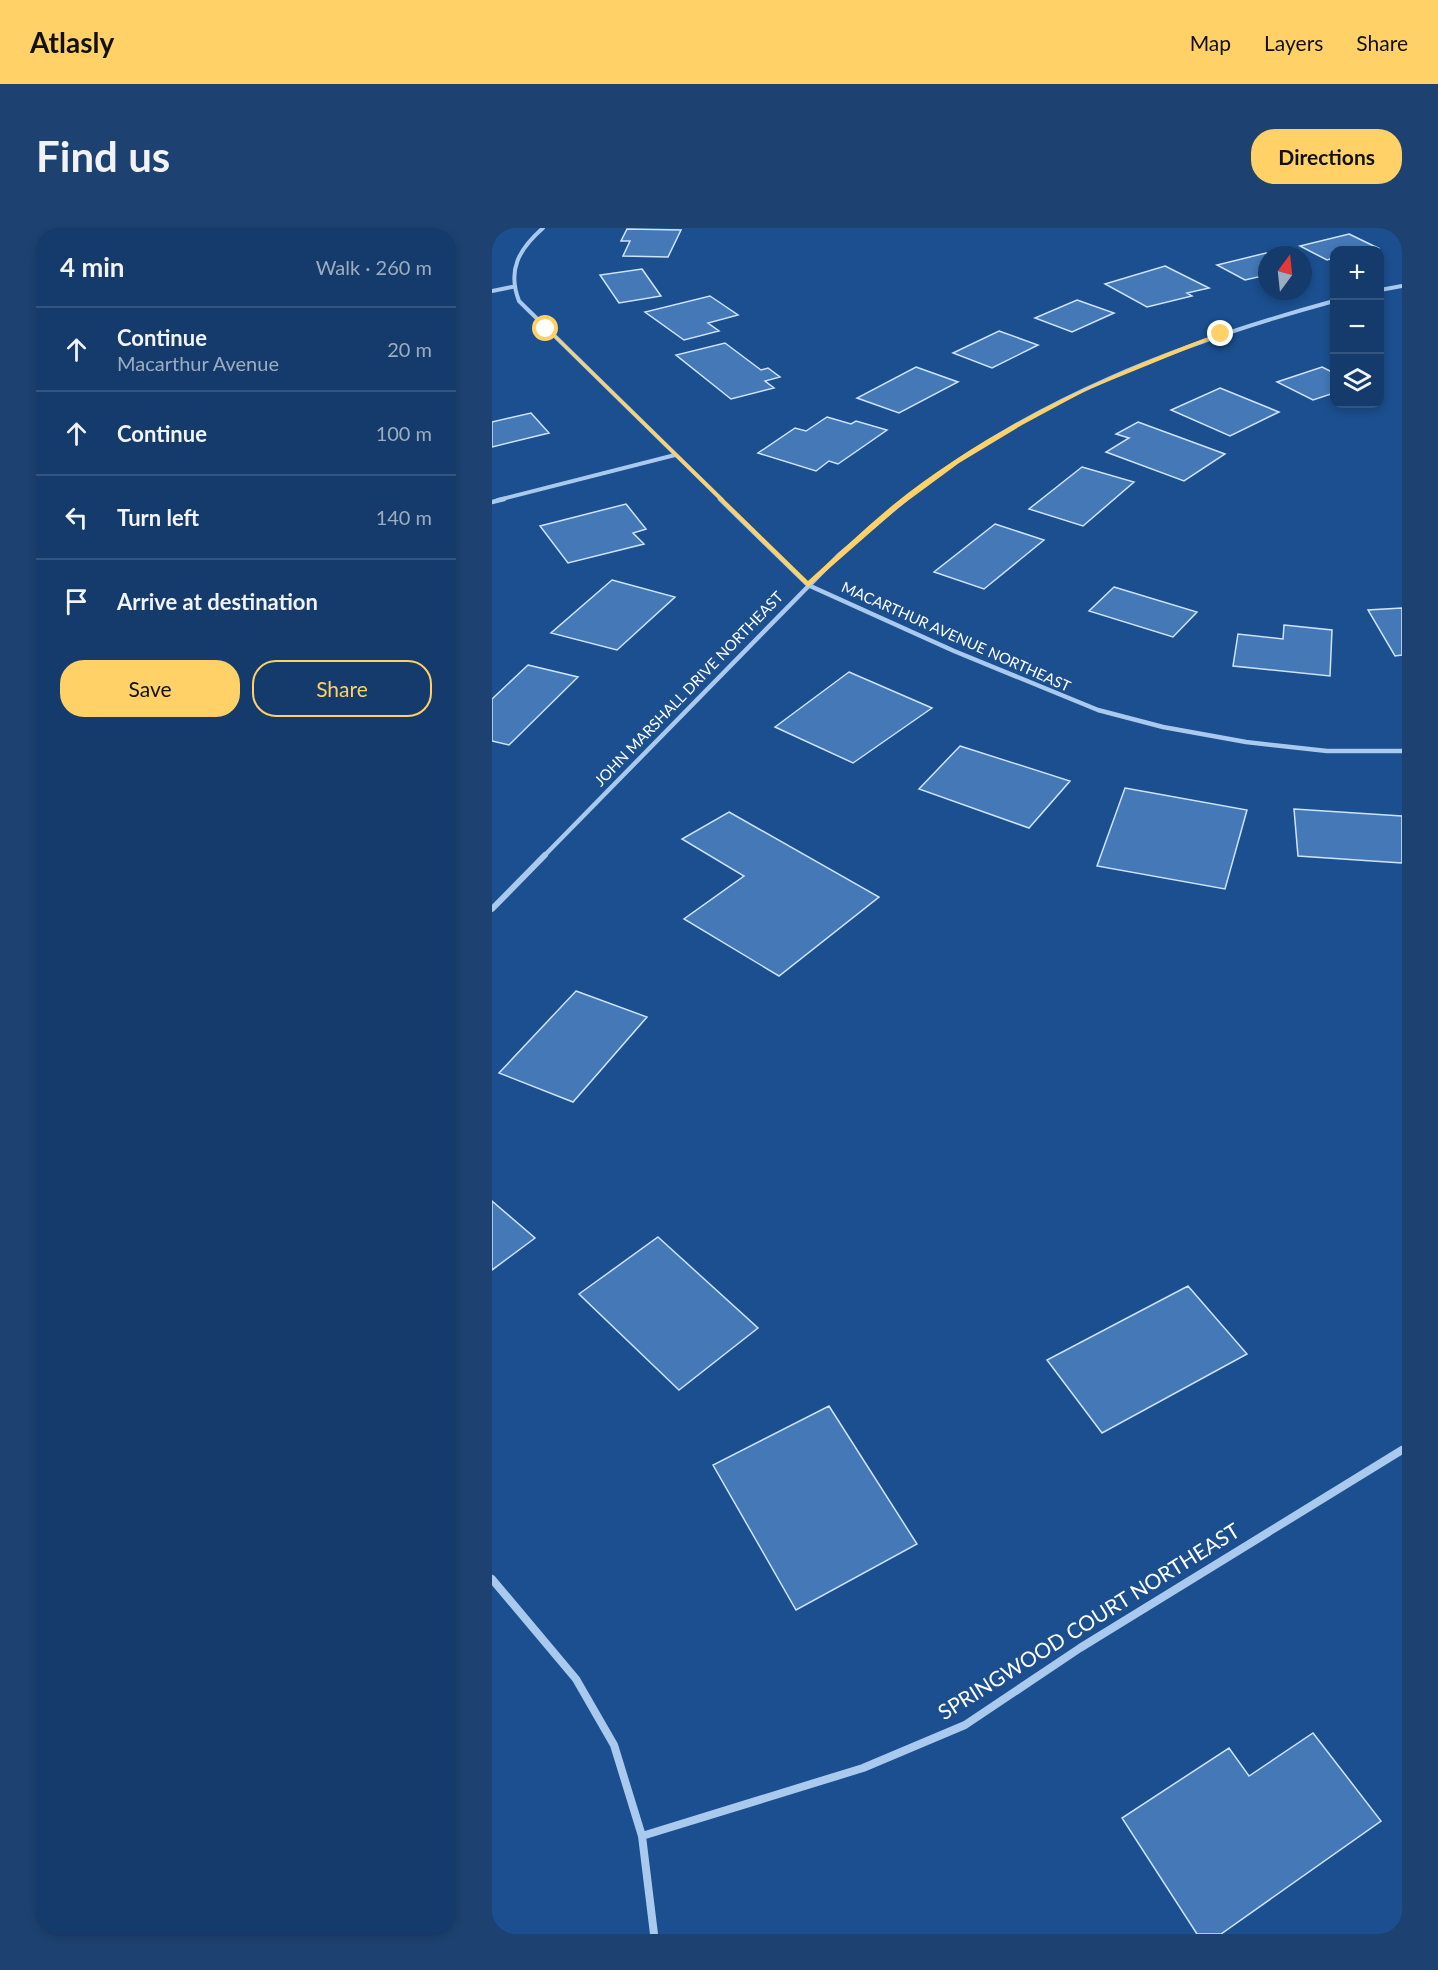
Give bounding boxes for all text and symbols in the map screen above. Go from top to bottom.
text: Atlasly [30,25,114,59]
text: Map [1190,30,1231,55]
text: Layers [1264,30,1323,55]
text: Share [1356,30,1408,55]
button: Directions [1251,129,1402,184]
text: Find us [36,131,170,181]
north arrow [1258,246,1312,300]
map controls [1330,246,1384,408]
button: + [1330,246,1384,300]
text: 4 min [60,251,124,283]
text: Walk · 260 m [316,255,432,279]
button: − [1330,300,1384,354]
route start [532,315,558,341]
route end [1207,320,1233,346]
text: Continue [117,324,207,351]
icon: ahead [60,333,93,366]
text: 20 m [387,337,432,361]
text: Macarthur Avenue [117,351,279,375]
button: layers [1330,354,1384,408]
icon: ahead [60,417,93,450]
text: Continue [117,420,207,447]
text: 100 m [376,421,432,445]
icon: left [60,501,93,534]
text: Turn left [117,504,199,531]
text: 140 m [376,505,432,529]
street label: MACARTHUR AVENUE NORTHEAST [839,577,1074,695]
icon: arrive [60,585,93,618]
street label: JOHN MARSHALL DRIVE NORTHEAST [590,587,786,789]
text: Arrive at destination [117,588,318,615]
button: Save [60,660,240,717]
button: Share [252,660,432,717]
street label: SPRINGWOOD COURT NORTHEAST [933,1517,1244,1724]

